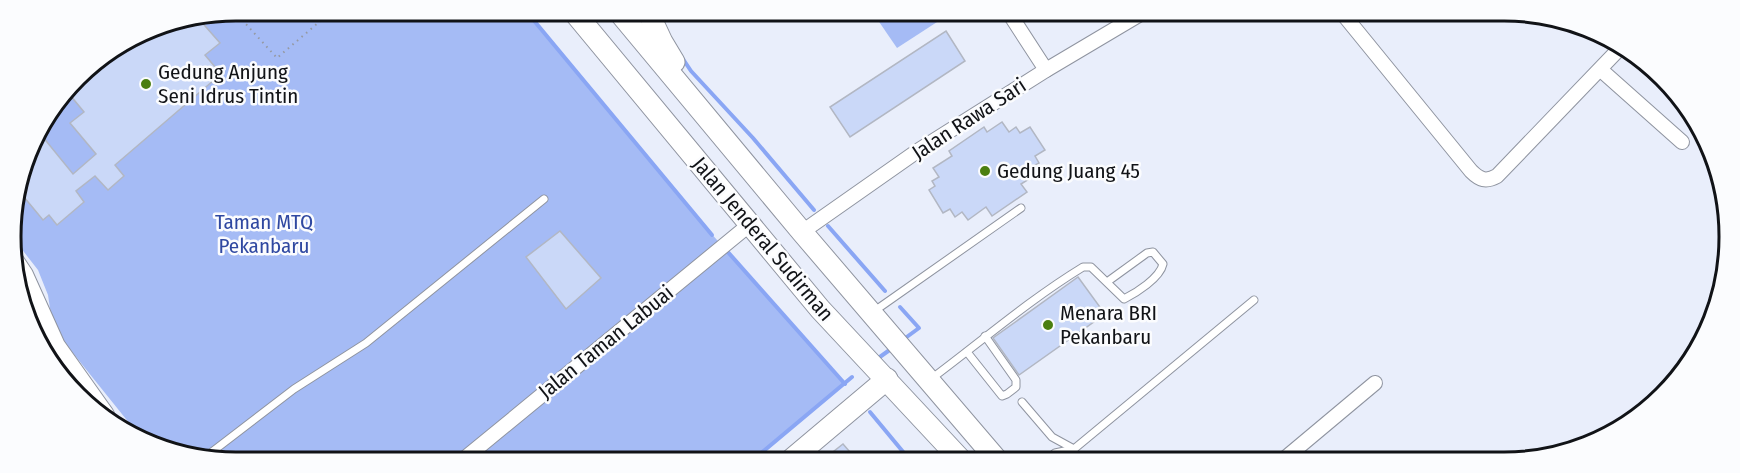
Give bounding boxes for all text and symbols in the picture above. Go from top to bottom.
place label: Gedung Anjung Seni Idrus Tintin [158,59,298,109]
street label: Jalan Rawa Sari [907,72,1031,166]
marker: Gedung Anjung Seni Idrus Tintin [139,77,153,91]
street label: Jalan Jenderal Sudirman [687,152,839,326]
place label: Gedung Juang 45 [997,158,1140,184]
marker: Gedung Juang 45 [978,164,992,178]
park label: Taman MTQ Pekanbaru [215,209,313,259]
street label: Jalan Taman Labuai [533,280,679,404]
place label: Menara BRI Pekanbaru [1060,300,1157,350]
marker: Menara BRI Pekanbaru [1041,318,1055,332]

